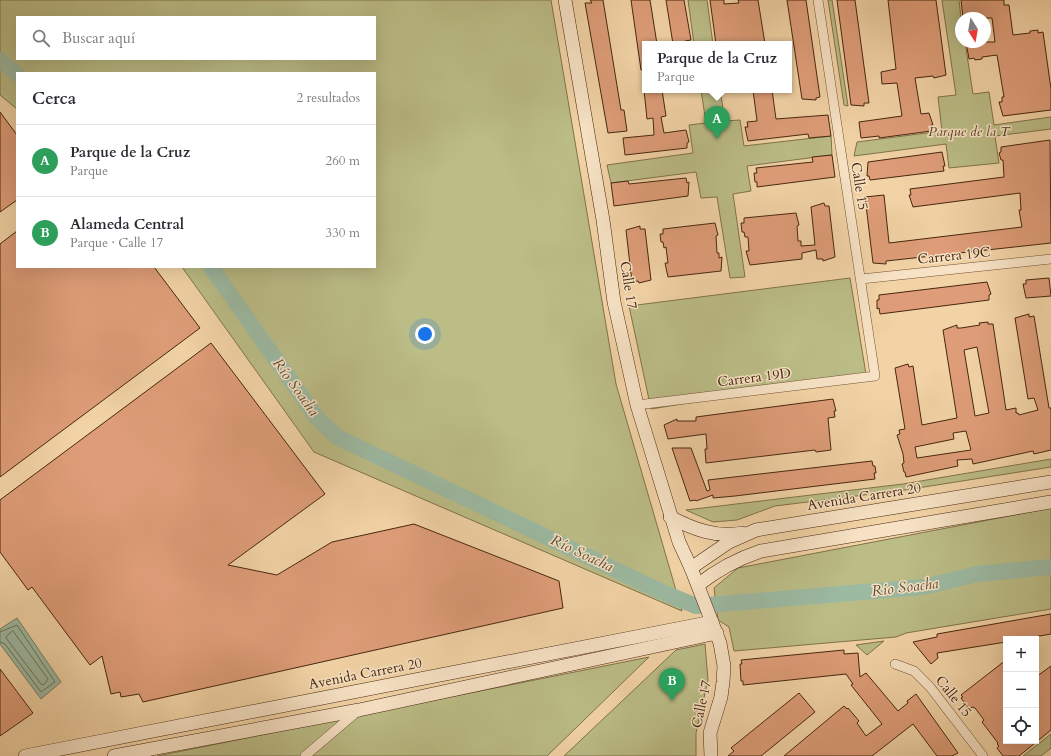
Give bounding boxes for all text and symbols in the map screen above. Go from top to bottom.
north arrow [955,12,991,48]
search box [16,16,376,60]
icon: search [30,27,52,49]
text: Buscar aquí [62,28,135,48]
popup [642,41,792,93]
text: Parque de la Cruz [657,48,777,68]
text: Parque [657,68,695,86]
text: Cerca [32,87,76,110]
text: 2 resultados [296,89,360,107]
pin: A [704,106,730,139]
park label: Parque de la T [928,122,1011,141]
text: Parque de la Cruz [70,142,190,162]
text: A [40,152,50,170]
text: 260 m [326,152,360,170]
street label: Calle 15 [846,161,873,211]
text: Parque [70,162,108,180]
text: Alameda Central [70,214,184,234]
text: B [40,224,50,242]
text: 330 m [326,224,360,242]
text: Parque · Calle 17 [70,234,163,252]
street label: Carrera 19C [917,242,992,269]
street label: Calle 17 [615,260,642,310]
your location [415,324,435,344]
water label: Río Soacha [268,354,324,420]
street label: Carrera 19D [716,364,792,391]
street label: Avenida Carrera 20 [806,478,922,515]
water label: Río Soacha [547,530,617,576]
water label: Río Soacha [870,573,940,601]
map controls [1003,636,1039,744]
button: + [1003,636,1039,672]
street label: Avenida Carrera 20 [307,653,423,694]
pin: B [659,668,685,701]
street label: Calle 15 [931,672,976,721]
button: − [1003,672,1039,708]
street label: Calle 17 [687,678,716,730]
button: locate [1003,708,1039,744]

